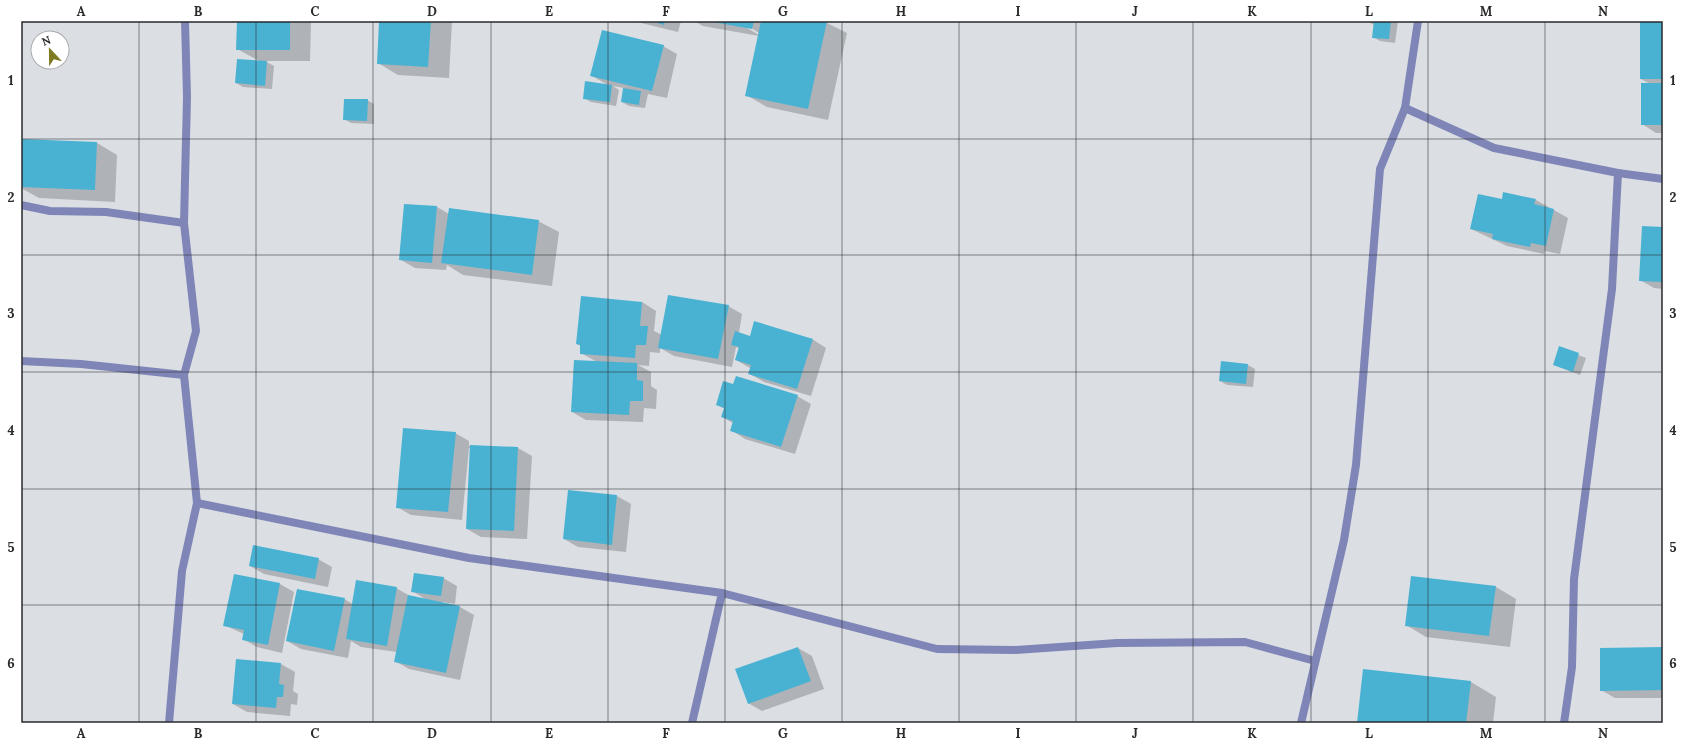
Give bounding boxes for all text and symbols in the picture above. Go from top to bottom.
text: A [77,3,86,20]
text: B [194,3,203,20]
text: C [311,3,320,20]
text: D [427,3,437,20]
text: E [545,3,553,20]
text: F [662,3,670,20]
text: G [778,3,788,20]
text: H [896,3,906,20]
text: I [1015,3,1021,20]
text: J [1132,3,1138,20]
text: K [1247,3,1257,20]
text: L [1365,3,1373,20]
text: M [1480,3,1493,20]
text: N [1598,3,1608,20]
north arrow [30,30,70,70]
text: N [40,32,53,49]
text: 1 [8,72,14,89]
text: 1 [1670,72,1676,89]
text: 2 [8,189,15,206]
text: 2 [1670,189,1677,206]
text: 3 [7,305,15,322]
text: 3 [1669,305,1677,322]
text: 4 [7,422,15,439]
text: 4 [1669,422,1677,439]
text: 5 [7,539,15,556]
text: 5 [1669,539,1677,556]
text: 6 [7,655,15,672]
text: 6 [1669,655,1677,672]
text: A [77,725,86,742]
text: B [194,725,203,742]
text: C [311,725,320,742]
text: D [427,725,437,742]
text: E [545,725,553,742]
text: F [662,725,670,742]
text: G [778,725,788,742]
text: H [896,725,906,742]
text: I [1015,725,1021,742]
text: J [1132,725,1138,742]
text: K [1247,725,1257,742]
text: L [1365,725,1373,742]
text: M [1480,725,1493,742]
text: N [1598,725,1608,742]

